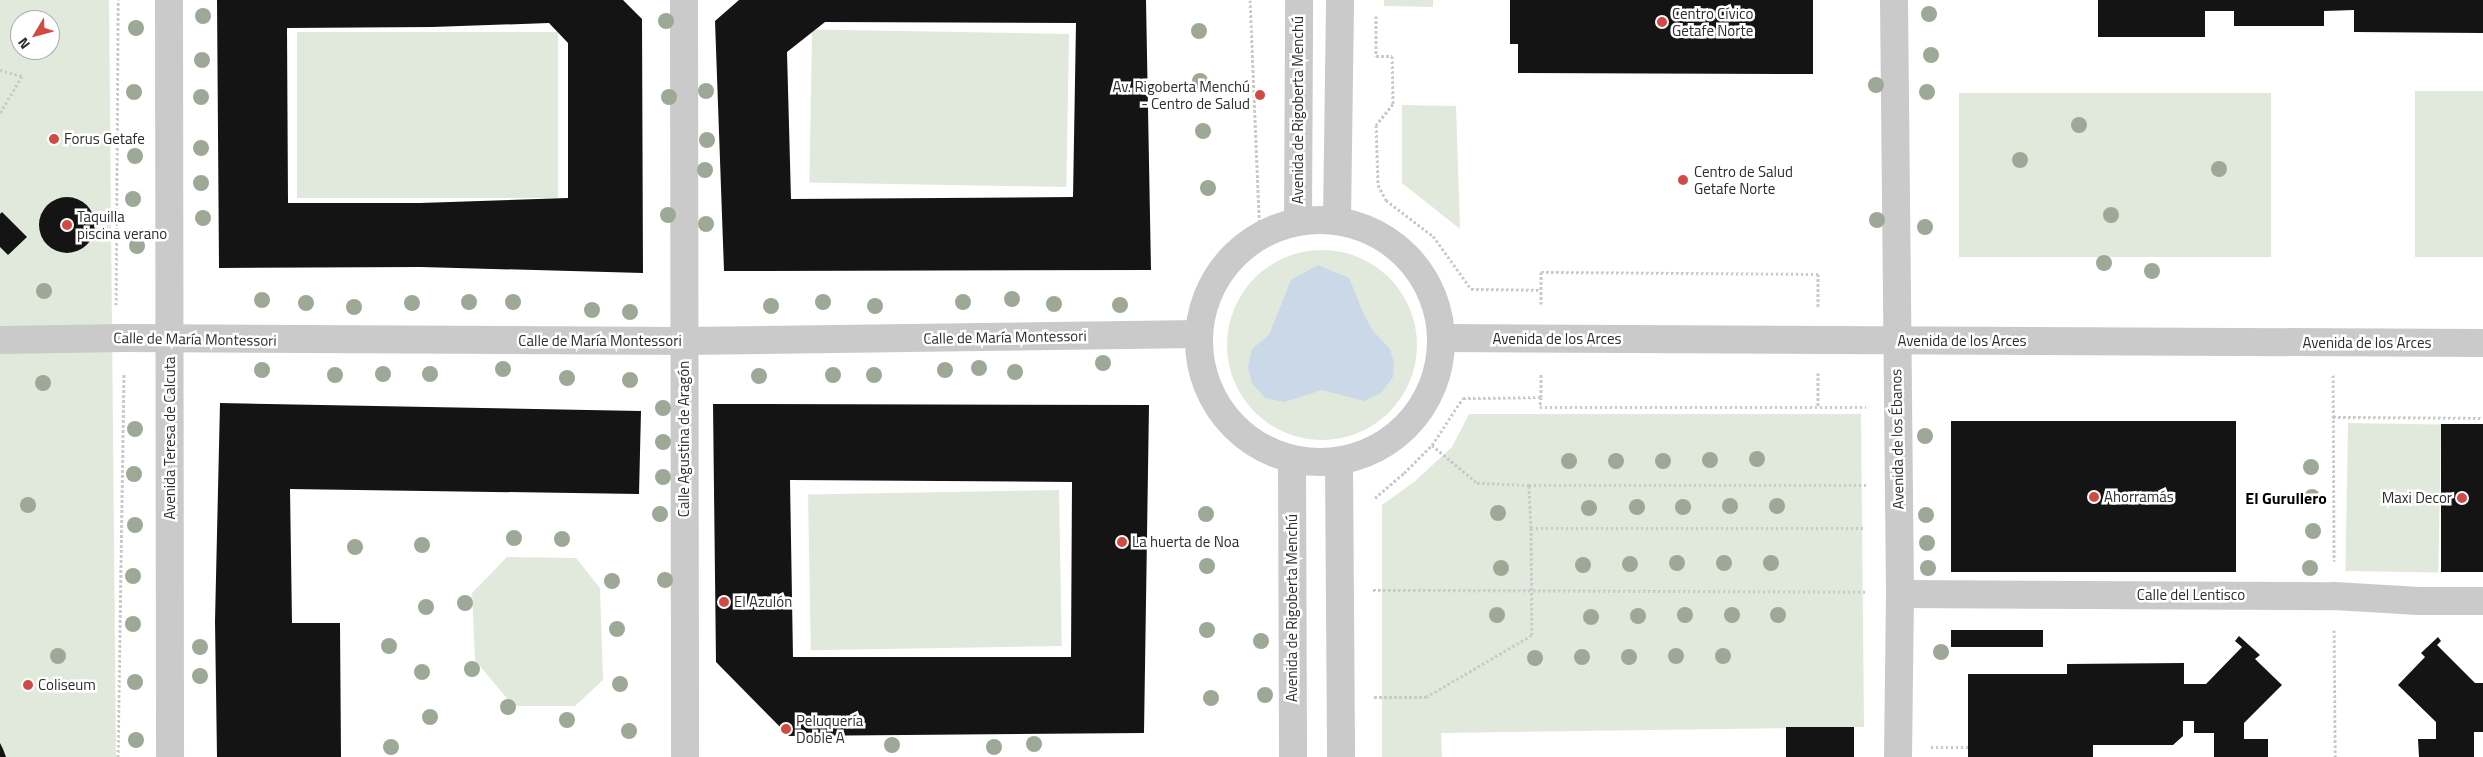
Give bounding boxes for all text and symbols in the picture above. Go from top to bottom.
place label: Centro Cívico Getafe Norte [1672,4,1753,39]
north arrow [10,10,60,60]
street label: Avenida de Rigoberta Menchú [1289,16,1307,204]
marker: Centro Cívico Getafe Norte [1656,16,1668,28]
text: N [12,34,35,54]
place label: Av. Rigoberta Menchú - Centro de Salud [1112,77,1250,112]
marker: Av. Rigoberta Menchú - Centro de Salud [1254,89,1266,101]
place label: Forus Getafe [64,130,145,148]
marker: Forus Getafe [48,133,60,145]
place label: Centro de Salud Getafe Norte [1694,162,1793,197]
marker: Centro de Salud Getafe Norte [1676,173,1690,187]
place label: Taquilla piscina verano [77,207,167,242]
marker: Taquilla piscina verano [61,219,73,231]
street label: Calle de María Montessori [923,327,1087,347]
street label: Calle de María Montessori [113,329,277,349]
street label: Avenida de los Arces [1493,330,1621,348]
street label: Calle de María Montessori [518,332,682,350]
street label: Avenida de los Arces [1898,332,2026,350]
street label: Avenida de los Arces [2303,334,2431,352]
street label: Avenida Teresa de Calcuta [161,356,179,520]
street label: Calle Agustina de Aragón [675,361,693,517]
street label: Avenida de los Ébanos [1887,369,1907,509]
place label: Ahorramás [2104,488,2174,506]
district label: El Gurullero [2245,488,2327,508]
place label: Maxi Decor [2382,489,2452,507]
marker: Ahorramás [2088,491,2100,503]
marker: Maxi Decor [2456,492,2468,504]
street label: Avenida de Rigoberta Menchú [1283,514,1301,702]
place label: La huerta de Noa [1132,533,1239,551]
marker: La huerta de Noa [1116,536,1128,548]
street label: Calle del Lentisco [2137,586,2245,604]
place label: El Azulón [734,593,792,611]
marker: El Azulón [718,596,730,608]
place label: Coliseum [38,676,96,694]
marker: Coliseum [22,679,34,691]
place label: Peluquería Doble A [796,711,863,746]
marker: Peluquería Doble A [780,723,792,735]

